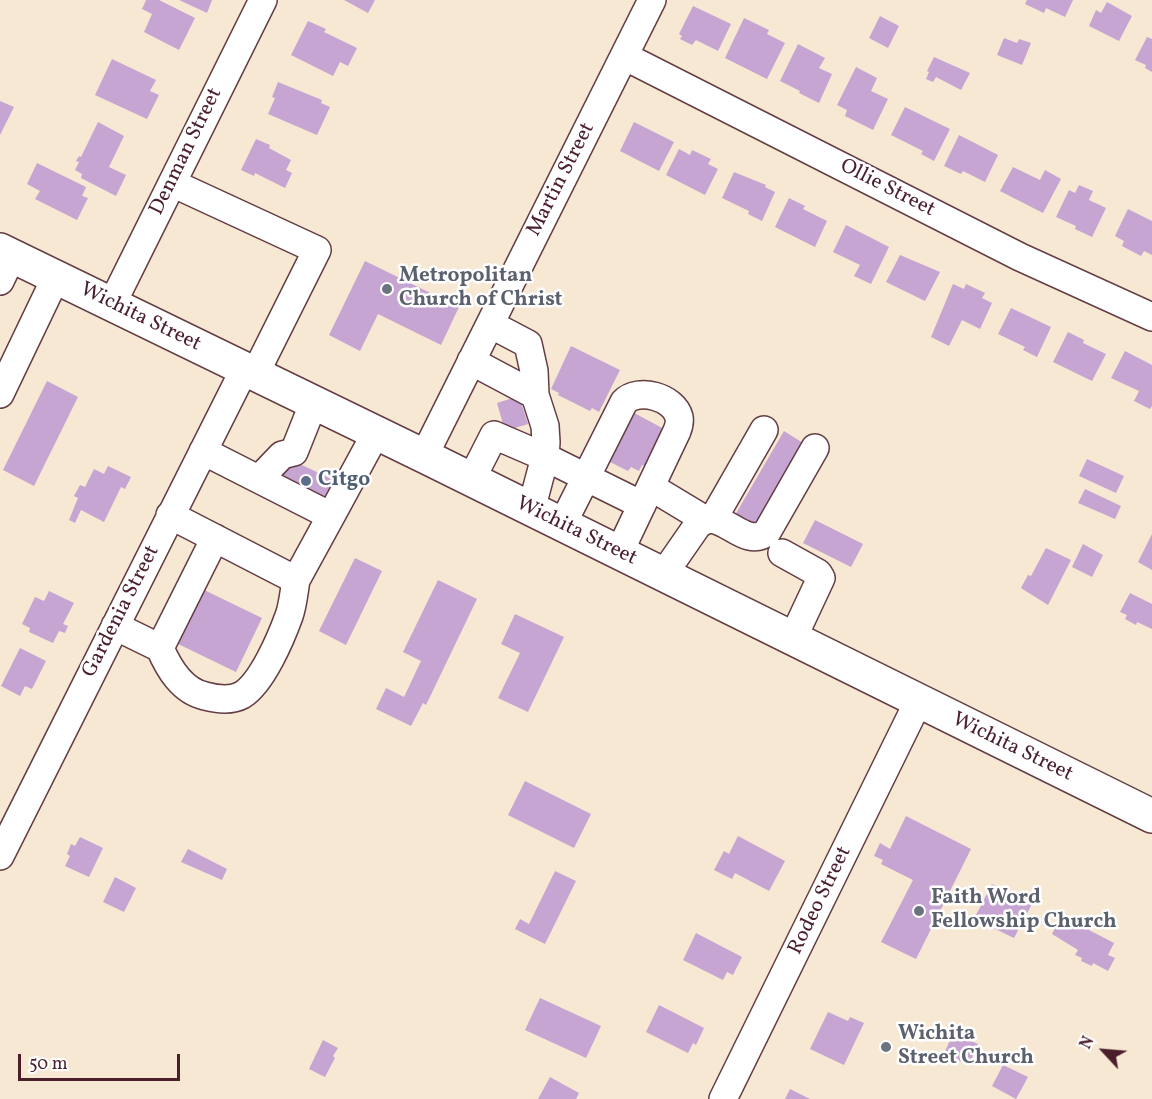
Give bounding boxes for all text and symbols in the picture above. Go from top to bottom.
street label: Denman Street [145,84,229,220]
street label: Martin Street [523,119,601,241]
street label: Ollie Street [835,154,939,224]
place label: Metropolitan Church of Christ [399,264,563,314]
street label: Wichita Street [75,278,205,358]
marker: Metropolitan Church of Christ [380,282,394,296]
place label: Citgo [318,468,370,494]
marker: Citgo [299,474,313,488]
street label: Wichita Street [511,492,641,572]
street label: Gardenia Street [78,542,166,682]
street label: Wichita Street [947,708,1077,788]
street label: Rodeo Street [784,843,858,959]
place label: Faith Word Fellowship Church [931,886,1117,936]
marker: Faith Word Fellowship Church [912,904,926,918]
north arrow [1074,1021,1134,1081]
place label: Wichita Street Church [898,1022,1034,1072]
text: N [1075,1033,1100,1053]
marker: Wichita Street Church [879,1040,893,1054]
scale bar [21,1042,183,1080]
text: 50 m [29,1052,68,1077]

